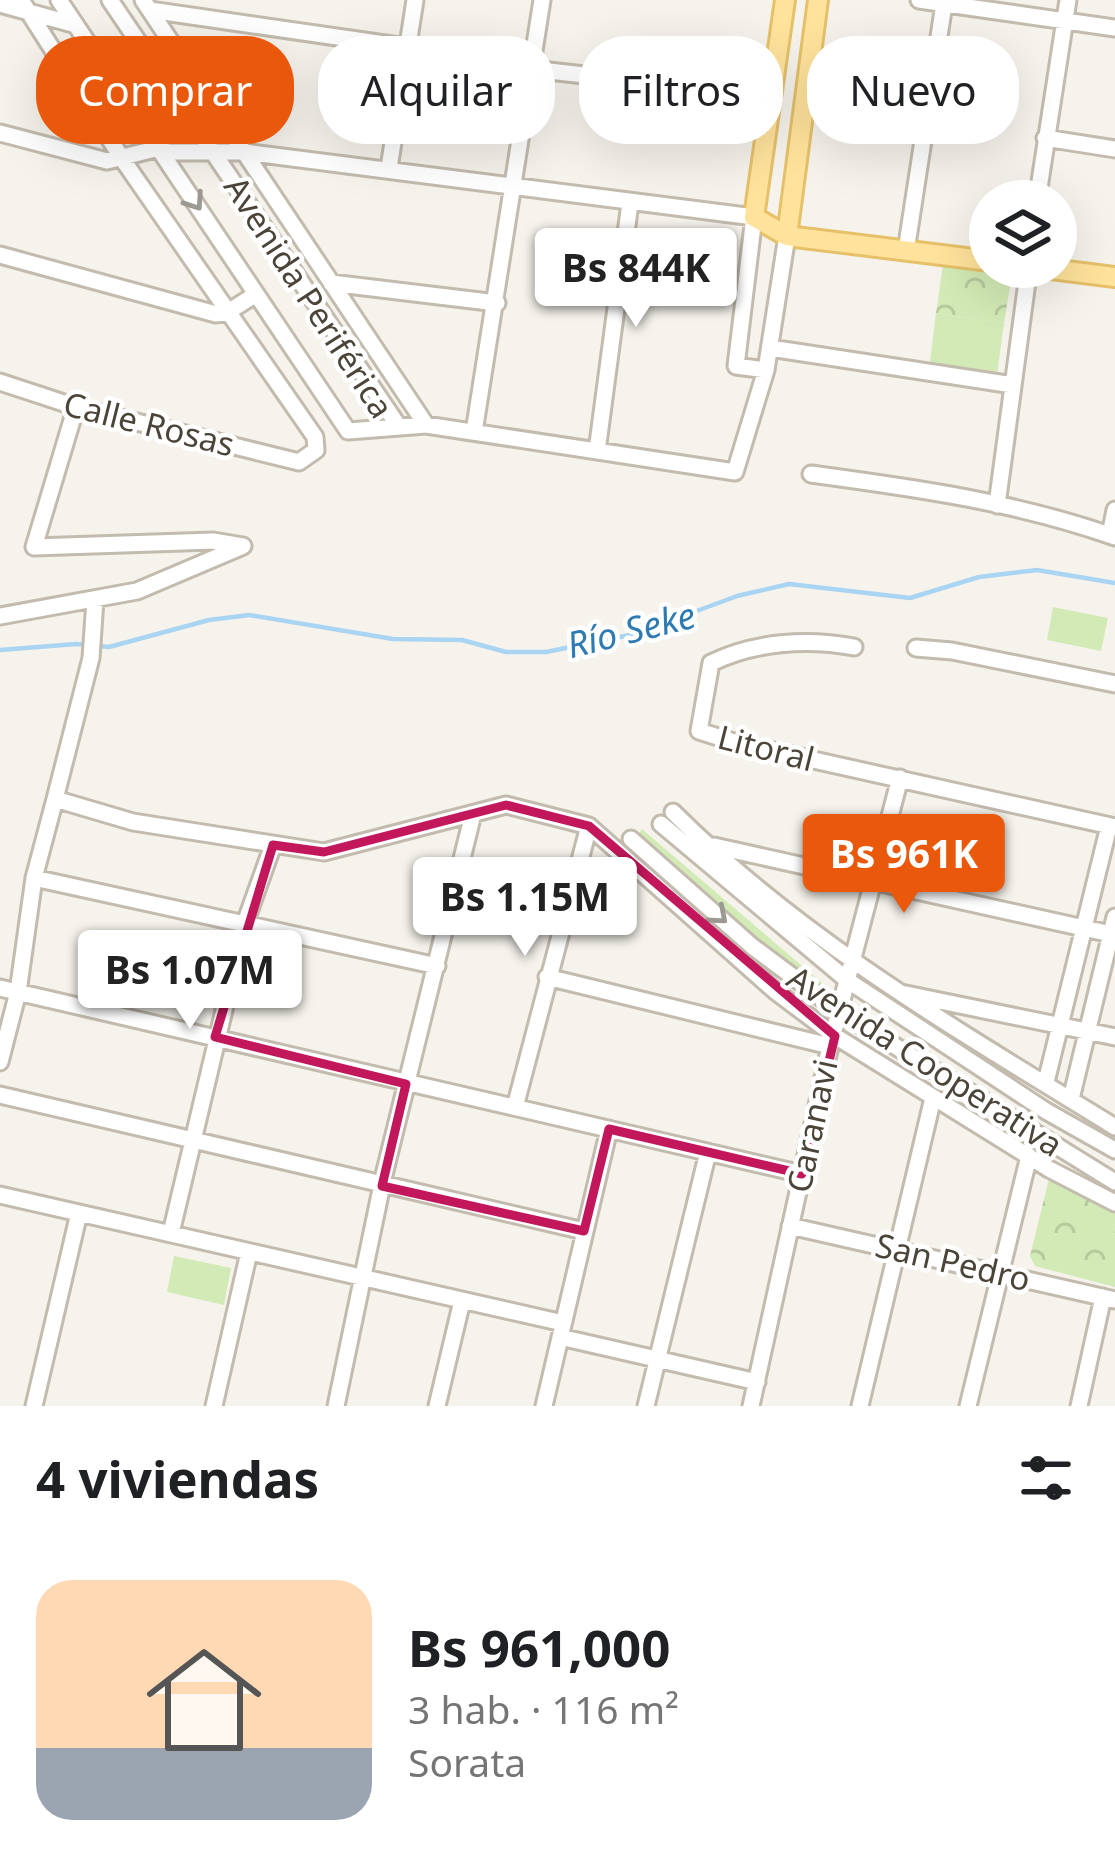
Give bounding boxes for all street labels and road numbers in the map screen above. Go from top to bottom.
street label: Avenida Periférica [214,167,405,426]
street label: Calle Rosas [59,381,239,466]
street label: Litoral [713,714,819,781]
street label: Avenida Cooperativa [779,955,1072,1166]
street label: Caranavi [775,1055,848,1197]
street label: San Pedro [871,1222,1035,1301]

